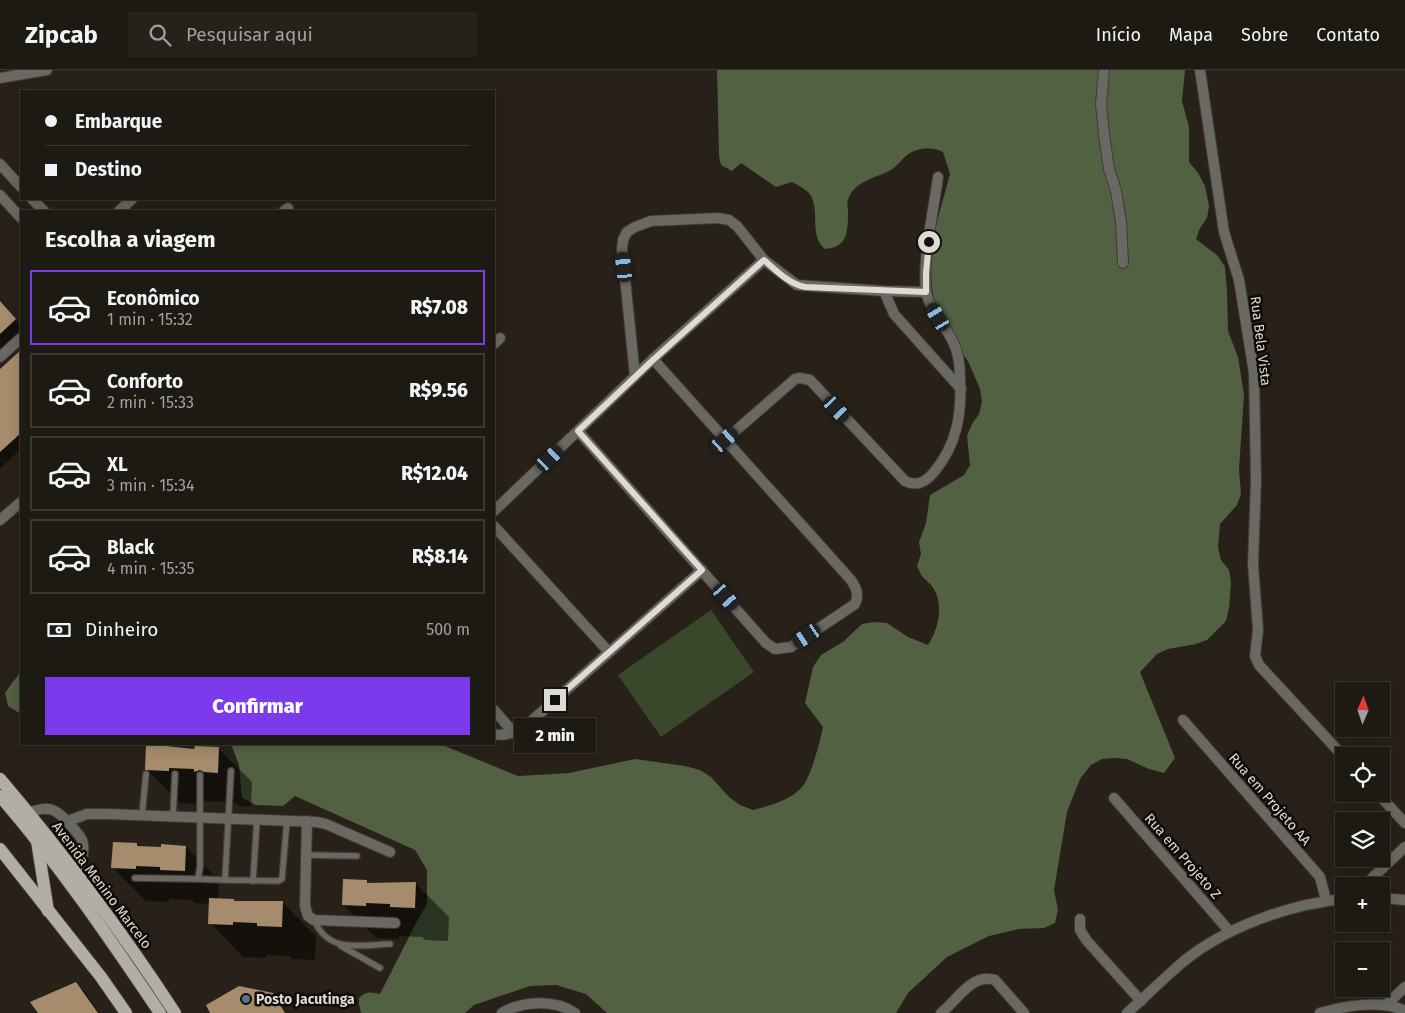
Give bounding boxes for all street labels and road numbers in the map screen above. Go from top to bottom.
street label: Rua Bela Vista [1247,295,1274,387]
street label: Rua em Projeto AA [1225,750,1314,849]
street label: Rua em Projeto Z [1141,810,1224,903]
street label: Avenida Menino Marcelo [48,818,155,952]

